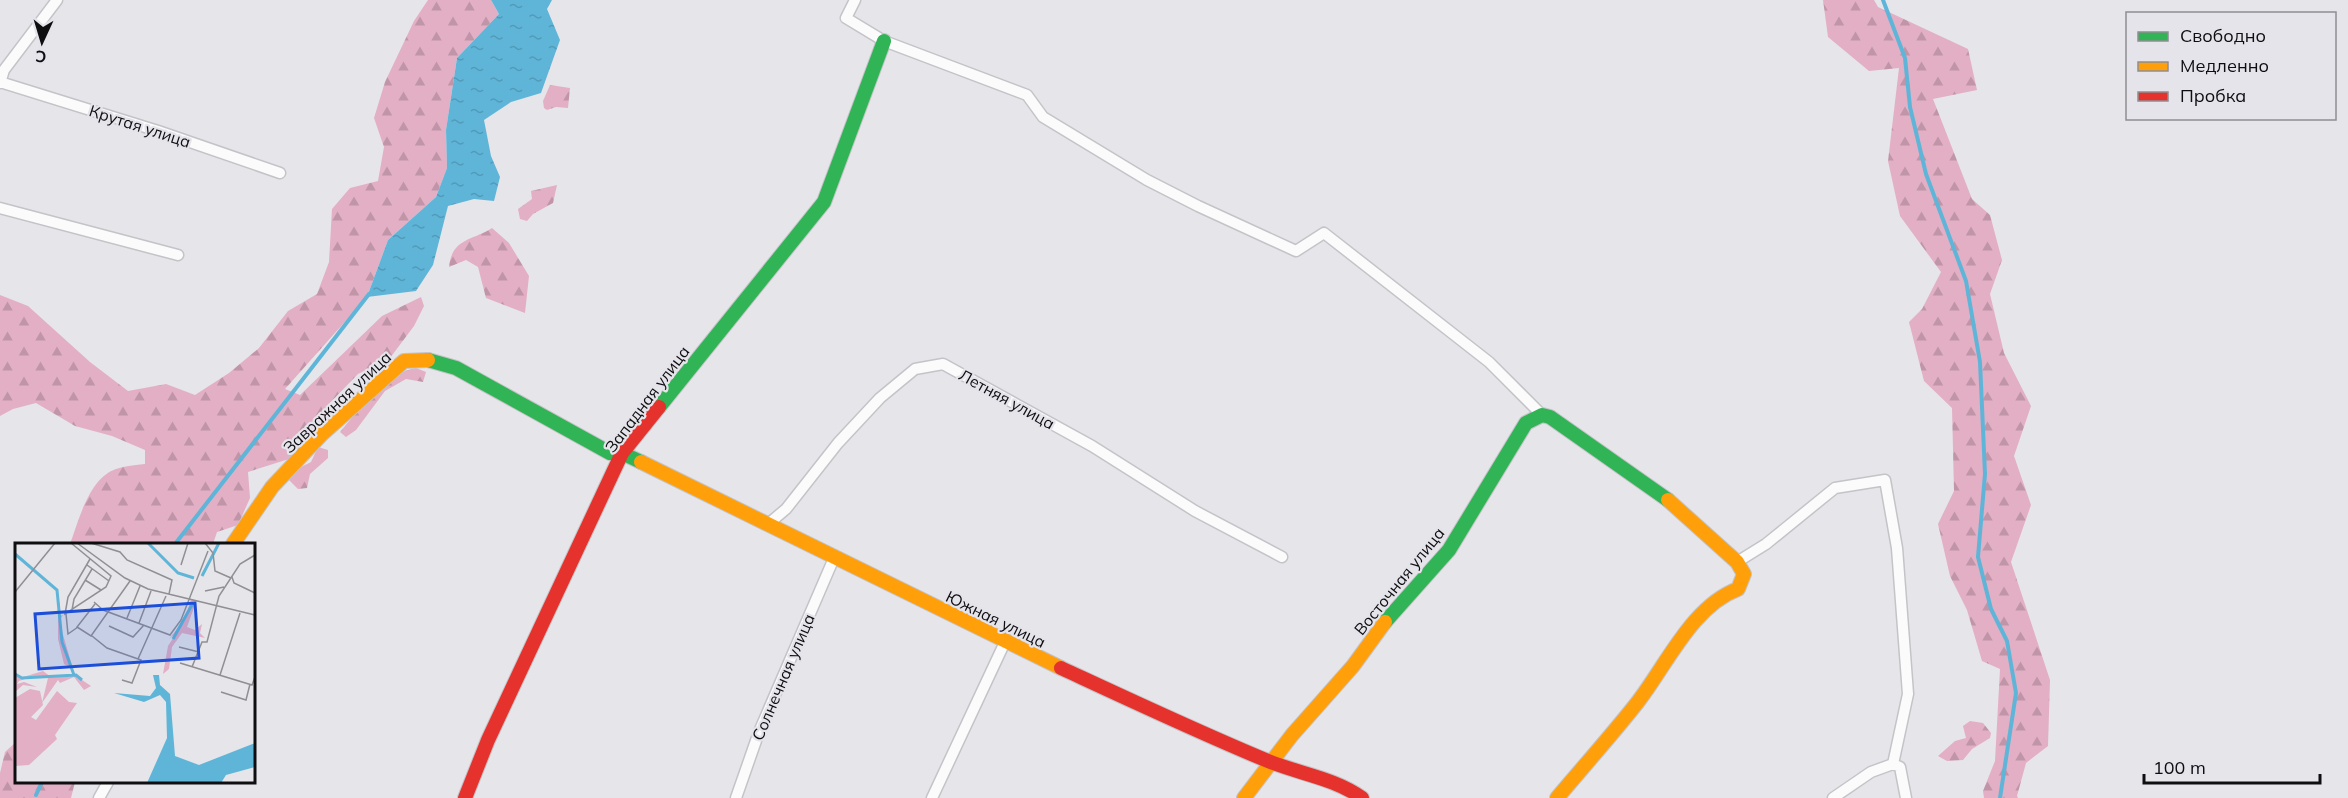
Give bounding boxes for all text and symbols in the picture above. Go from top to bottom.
north arrow [12,12,72,72]
legend [2126,12,2336,120]
text: Свободно [2180,24,2266,47]
text: С [35,47,47,67]
text: Медленно [2180,54,2269,77]
text: Пробка [2180,84,2246,107]
street label: Крутая улица [87,100,193,152]
street label: Западная улица [600,342,694,456]
street label: Завражная улица [279,347,395,457]
street label: Летняя улица [956,364,1058,434]
street label: Восточная улица [1349,523,1449,639]
inset map [15,543,255,783]
street label: Южная улица [943,586,1049,652]
street label: Солнечная улица [747,611,819,743]
scale bar [2144,747,2320,785]
text: 100 m [2153,756,2206,779]

